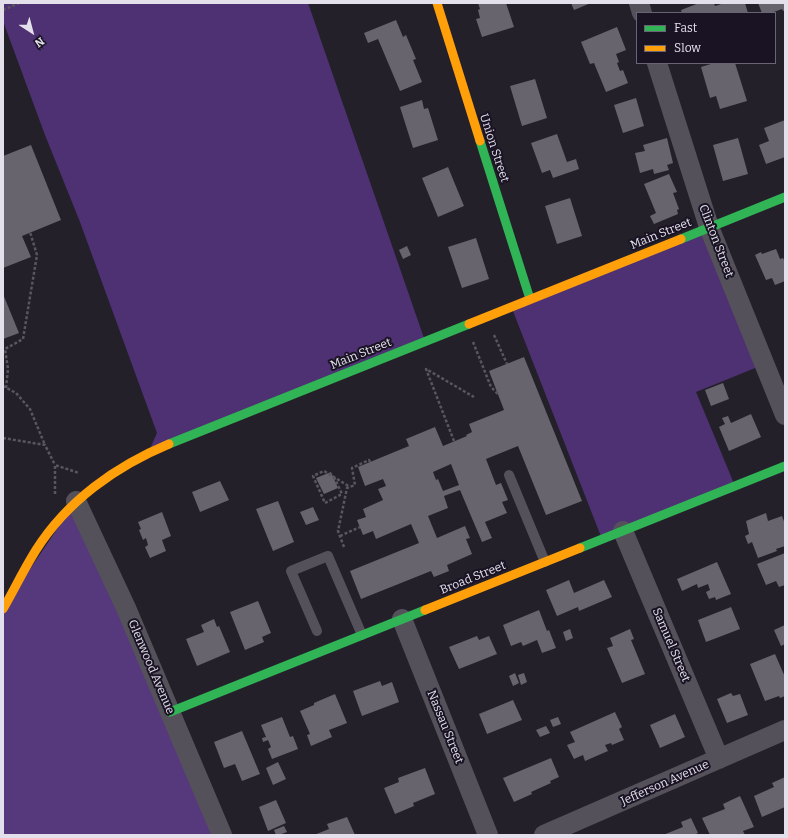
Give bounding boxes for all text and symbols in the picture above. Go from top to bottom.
north arrow [12,12,52,52]
legend [636,12,776,64]
text: Fast [674,21,697,35]
text: N [32,34,47,50]
text: Slow [674,41,701,55]
street label: Union Street [476,112,512,184]
street label: Clinton Street [695,202,737,280]
street label: Main Street [628,215,694,253]
street label: Main Street [328,335,394,373]
street label: Broad Street [438,558,508,598]
street label: Samuel Street [649,606,693,684]
street label: Glenwood Avenue [125,618,177,716]
street label: Nassau Street [424,688,466,766]
street label: Jefferson Avenue [619,757,711,809]

